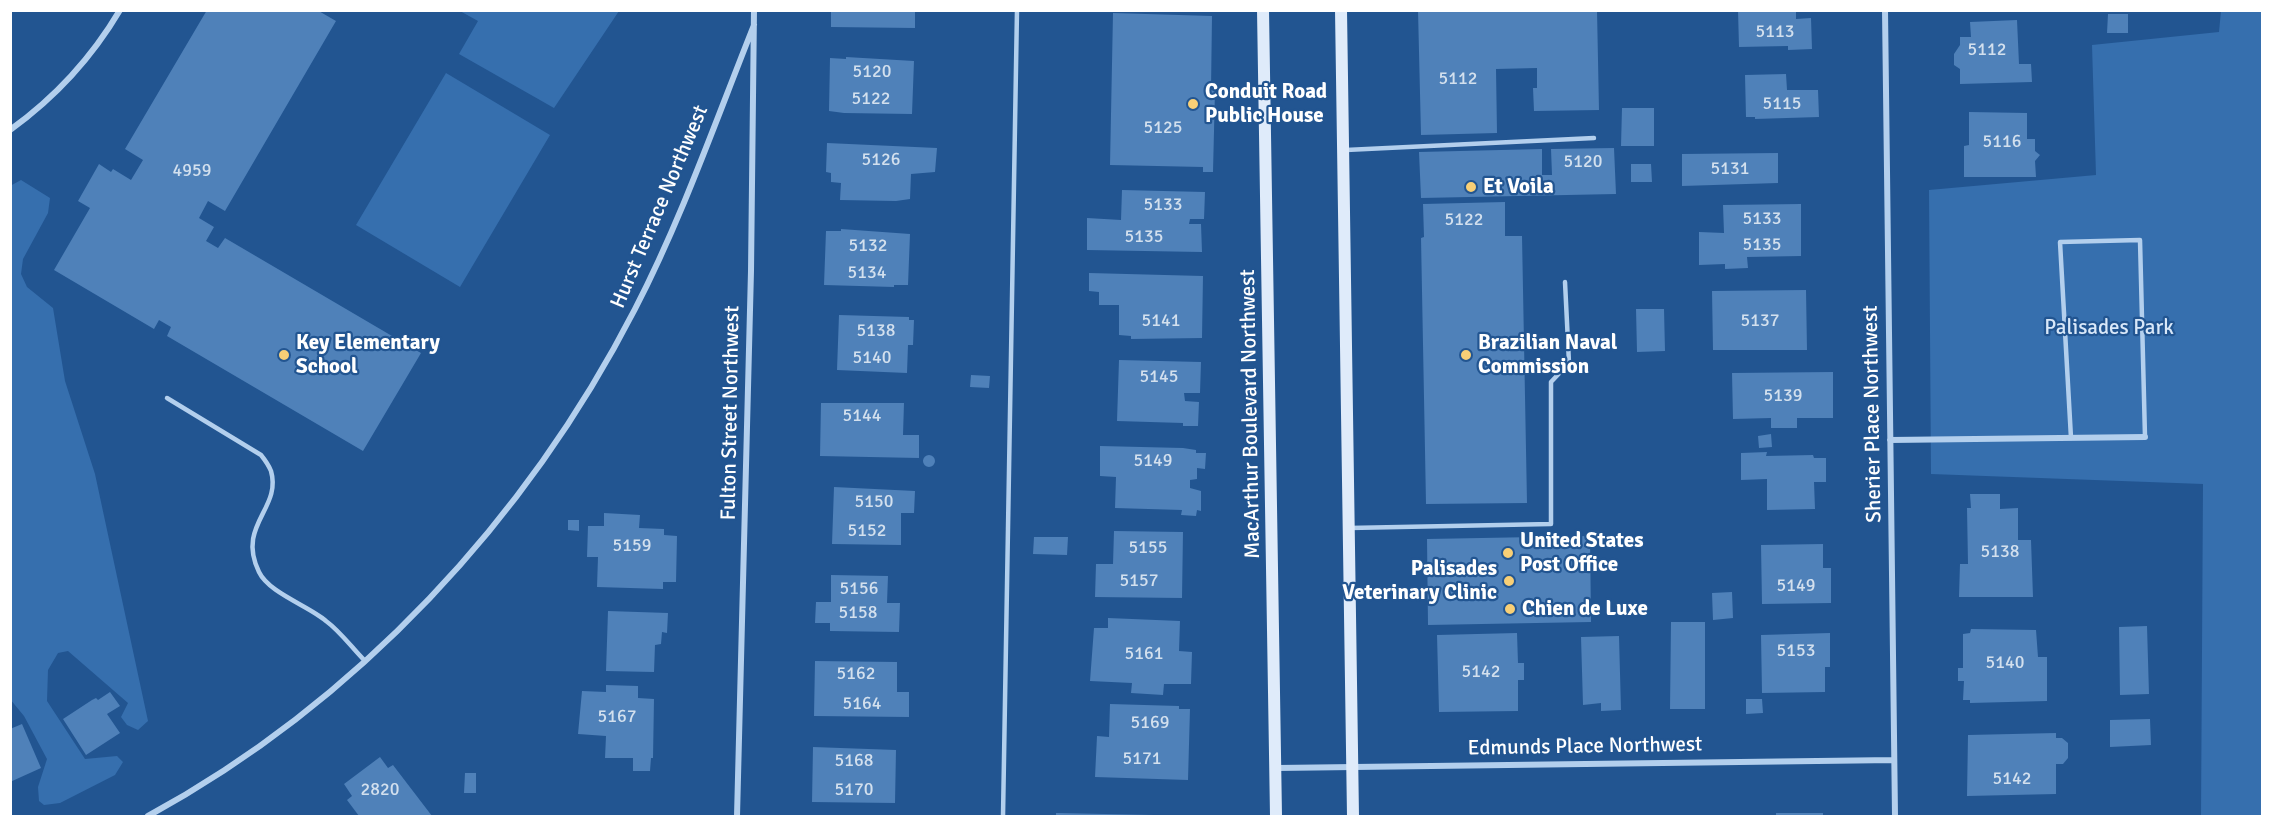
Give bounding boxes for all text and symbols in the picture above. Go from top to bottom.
house number: 5113 [1756,21,1794,43]
house number: 5112 [1968,39,2006,61]
house number: 5120 [853,61,891,83]
house number: 5112 [1439,68,1477,90]
place label: Conduit Road Public House [1205,79,1327,129]
house number: 5122 [852,88,890,110]
house number: 5115 [1763,93,1801,115]
marker: Conduit Road Public House [1186,97,1200,111]
street label: Hurst Terrace Northwest [606,102,714,312]
house number: 5125 [1144,117,1182,139]
house number: 5116 [1983,131,2021,153]
house number: 5126 [862,149,900,171]
house number: 5120 [1564,151,1602,173]
house number: 5131 [1711,158,1749,180]
house number: 4959 [173,160,211,182]
place label: Et Voila [1483,174,1554,200]
marker: Et Voila [1464,180,1478,194]
house number: 5133 [1144,194,1182,216]
house number: 5133 [1743,208,1781,230]
house number: 5122 [1445,209,1483,231]
house number: 5135 [1125,226,1163,248]
house number: 5135 [1743,234,1781,256]
house number: 5132 [849,235,887,257]
house number: 5134 [848,262,886,284]
street label: MacArthur Boulevard Northwest [1236,269,1266,559]
street label: Fulton Street Northwest [717,305,745,521]
street label: Sherier Place Northwest [1859,305,1887,523]
house number: 5141 [1142,310,1180,332]
house number: 5137 [1741,310,1779,332]
park label: Palisades Park [2044,315,2174,341]
house number: 5138 [857,320,895,342]
place label: Key Elementary School [296,330,440,380]
place label: Brazilian Naval Commission [1478,330,1617,380]
house number: 5140 [853,347,891,369]
marker: Key Elementary School [277,348,291,362]
marker: Brazilian Naval Commission [1459,348,1473,362]
house number: 5145 [1140,366,1178,388]
house number: 5139 [1764,385,1802,407]
house number: 5144 [843,405,881,427]
house number: 5149 [1134,450,1172,472]
house number: 5150 [855,491,893,513]
house number: 5152 [848,520,886,542]
place label: United States Post Office [1520,528,1643,578]
house number: 5159 [613,535,651,557]
house number: 5155 [1129,537,1167,559]
house number: 5138 [1981,541,2019,563]
marker: United States Post Office [1501,546,1515,560]
place label: Palisades Veterinary Clinic [1342,556,1497,606]
house number: 5157 [1120,570,1158,592]
marker: Palisades Veterinary Clinic [1502,574,1516,588]
house number: 5149 [1777,575,1815,597]
house number: 5156 [840,578,878,600]
place label: Chien de Luxe [1522,596,1648,622]
house number: 5158 [839,602,877,624]
marker: Chien de Luxe [1503,602,1517,616]
house number: 5153 [1777,640,1815,662]
house number: 5161 [1125,643,1163,665]
house number: 5140 [1986,652,2024,674]
house number: 5142 [1462,661,1500,683]
house number: 5162 [837,663,875,685]
house number: 5164 [843,693,881,715]
house number: 5167 [598,706,636,728]
house number: 5169 [1131,712,1169,734]
street label: Edmunds Place Northwest [1467,732,1703,762]
house number: 5171 [1123,748,1161,770]
house number: 5168 [835,750,873,772]
house number: 5142 [1993,768,2031,790]
house number: 2820 [361,779,399,801]
house number: 5170 [835,779,873,801]

